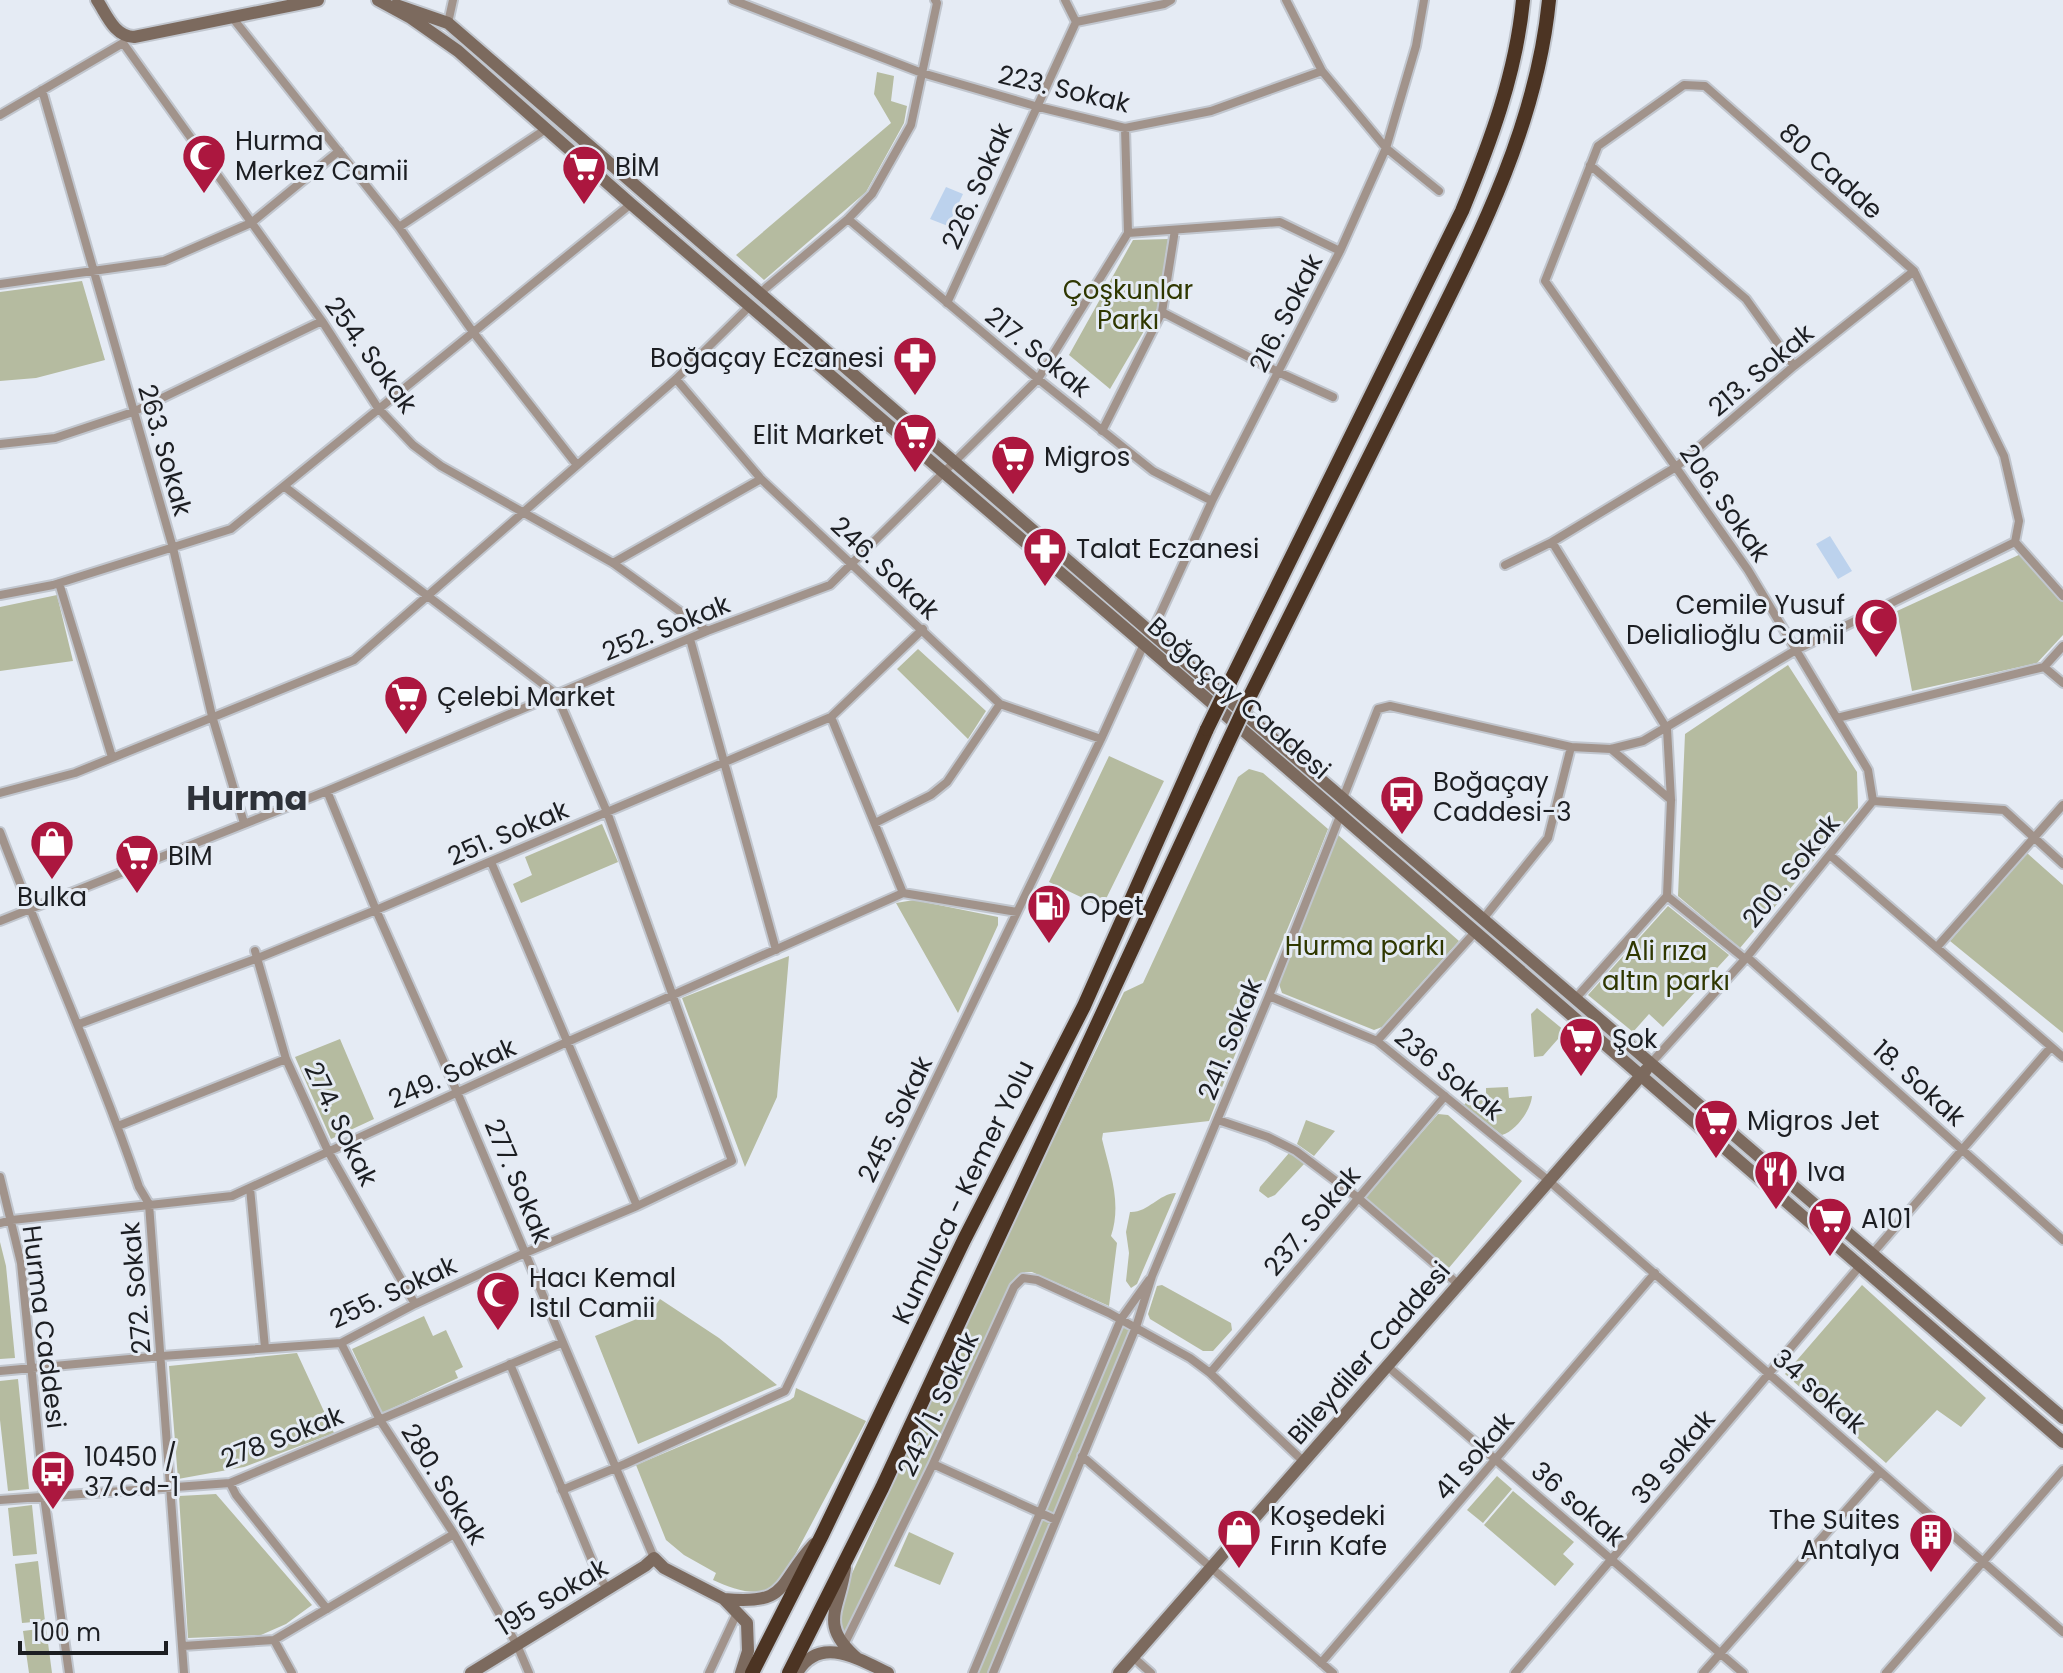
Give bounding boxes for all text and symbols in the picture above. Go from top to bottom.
street label: 223. Sokak [995,56,1134,122]
street label: 80 Cadde [1771,115,1891,227]
street label: 226. Sokak [933,116,1021,255]
place label: Hurma Merkez Camii [235,123,409,189]
mosque icon: Hurma Merkez Camii [180,132,228,195]
supermarket icon: BİM [560,143,608,206]
place label: BİM [615,149,660,185]
street label: 216. Sokak [1241,247,1331,378]
park label: Çoşkunlar Parkı [1063,272,1193,338]
street label: 254. Sokak [316,289,426,421]
street label: 217. Sokak [978,298,1099,406]
street label: 213. Sokak [1701,315,1822,425]
pharmacy icon: Boğaçay Eczanesi [891,334,939,397]
place label: Boğaçay Eczanesi [650,340,884,376]
street label: 263. Sokak [129,380,201,521]
supermarket icon: Elit Market [891,411,939,474]
place label: Elit Market [753,417,884,453]
supermarket icon: Migros [989,433,1037,496]
street label: 206. Sokak [1671,437,1779,570]
place label: Migros [1044,439,1130,475]
street label: 246. Sokak [823,508,948,628]
pharmacy icon: Talat Eczanesi [1021,525,1069,588]
place label: Talat Eczanesi [1076,531,1259,567]
street label: 252. Sokak [597,586,736,670]
place label: Cemile Yusuf Delialioğlu Camii [1626,587,1845,653]
mosque icon: Cemile Yusuf Delialioğlu Camii [1852,596,1900,659]
street label: Boğaçay Caddesi [1140,608,1338,788]
supermarket icon: Çelebi Market [382,673,430,736]
place label: Çelebi Market [437,679,615,715]
place label: Boğaçay Caddesi-3 [1433,764,1572,830]
bus stop icon: Boğaçay Caddesi-3 [1378,773,1426,836]
district label: Hurma [186,774,308,822]
street label: 251. Sokak [442,791,575,875]
street label: 200. Sokak [1734,806,1848,935]
shop icon: Bulka [28,818,76,881]
supermarket icon: BIM [113,832,161,895]
place label: BIM [168,838,213,874]
place label: Bulka [17,879,87,915]
fuel station icon: Opet [1025,882,1073,945]
place label: Opet [1080,888,1144,924]
park label: Hurma parkı [1285,928,1445,964]
park label: Ali rıza altın parkı [1602,933,1730,999]
street label: 241. Sokak [1189,972,1271,1105]
supermarket icon: Şok [1557,1015,1605,1078]
street label: 236 Sokak [1387,1019,1511,1129]
place label: Şok [1612,1021,1658,1057]
street label: 249. Sokak [382,1029,522,1117]
street label: 18. Sokak [1865,1032,1974,1135]
street label: 245. Sokak [849,1049,941,1188]
street label: Kumluca - Kemer Yolu [883,1054,1043,1330]
street label: 274. Sokak [295,1056,387,1193]
supermarket icon: Migros Jet [1692,1097,1740,1160]
place label: Migros Jet [1747,1103,1880,1139]
street label: 277. Sokak [476,1113,561,1249]
restaurant icon: Iva [1752,1148,1800,1211]
place label: Iva [1807,1154,1846,1190]
street label: 237. Sokak [1255,1158,1369,1284]
supermarket icon: A101 [1806,1195,1854,1258]
place label: A101 [1861,1201,1912,1237]
street label: 272. Sokak [112,1220,160,1356]
street label: Hurma Caddesi [14,1223,74,1431]
street label: 255. Sokak [324,1247,463,1337]
street label: Bileydiler Caddesi [1279,1254,1459,1452]
place label: Hacı Kemal Istıl Camii [529,1260,676,1326]
mosque icon: Hacı Kemal Istıl Camii [474,1269,522,1332]
street label: 242/1. Sokak [889,1325,987,1482]
street label: 34 sokak [1764,1340,1874,1442]
street label: 278 Sokak [215,1397,349,1477]
street label: 39 sokak [1623,1402,1724,1512]
street label: 41 sokak [1426,1404,1523,1508]
street label: 280. Sokak [393,1417,496,1552]
place label: 10450 / 37.Cd-1 [84,1439,179,1505]
bus stop icon: 10450 / 37.Cd-1 [29,1448,77,1511]
street label: 36 sokak [1523,1453,1633,1555]
place label: Koşedeki Fırın Kafe [1270,1498,1387,1564]
place label: The Suites Antalya [1769,1502,1900,1568]
shop icon: Koşedeki Fırın Kafe [1215,1507,1263,1570]
building icon: The Suites Antalya [1907,1511,1955,1574]
street label: 195 Sokak [489,1549,615,1644]
scale bar [20,1605,166,1655]
text: 100 m [32,1616,101,1649]

